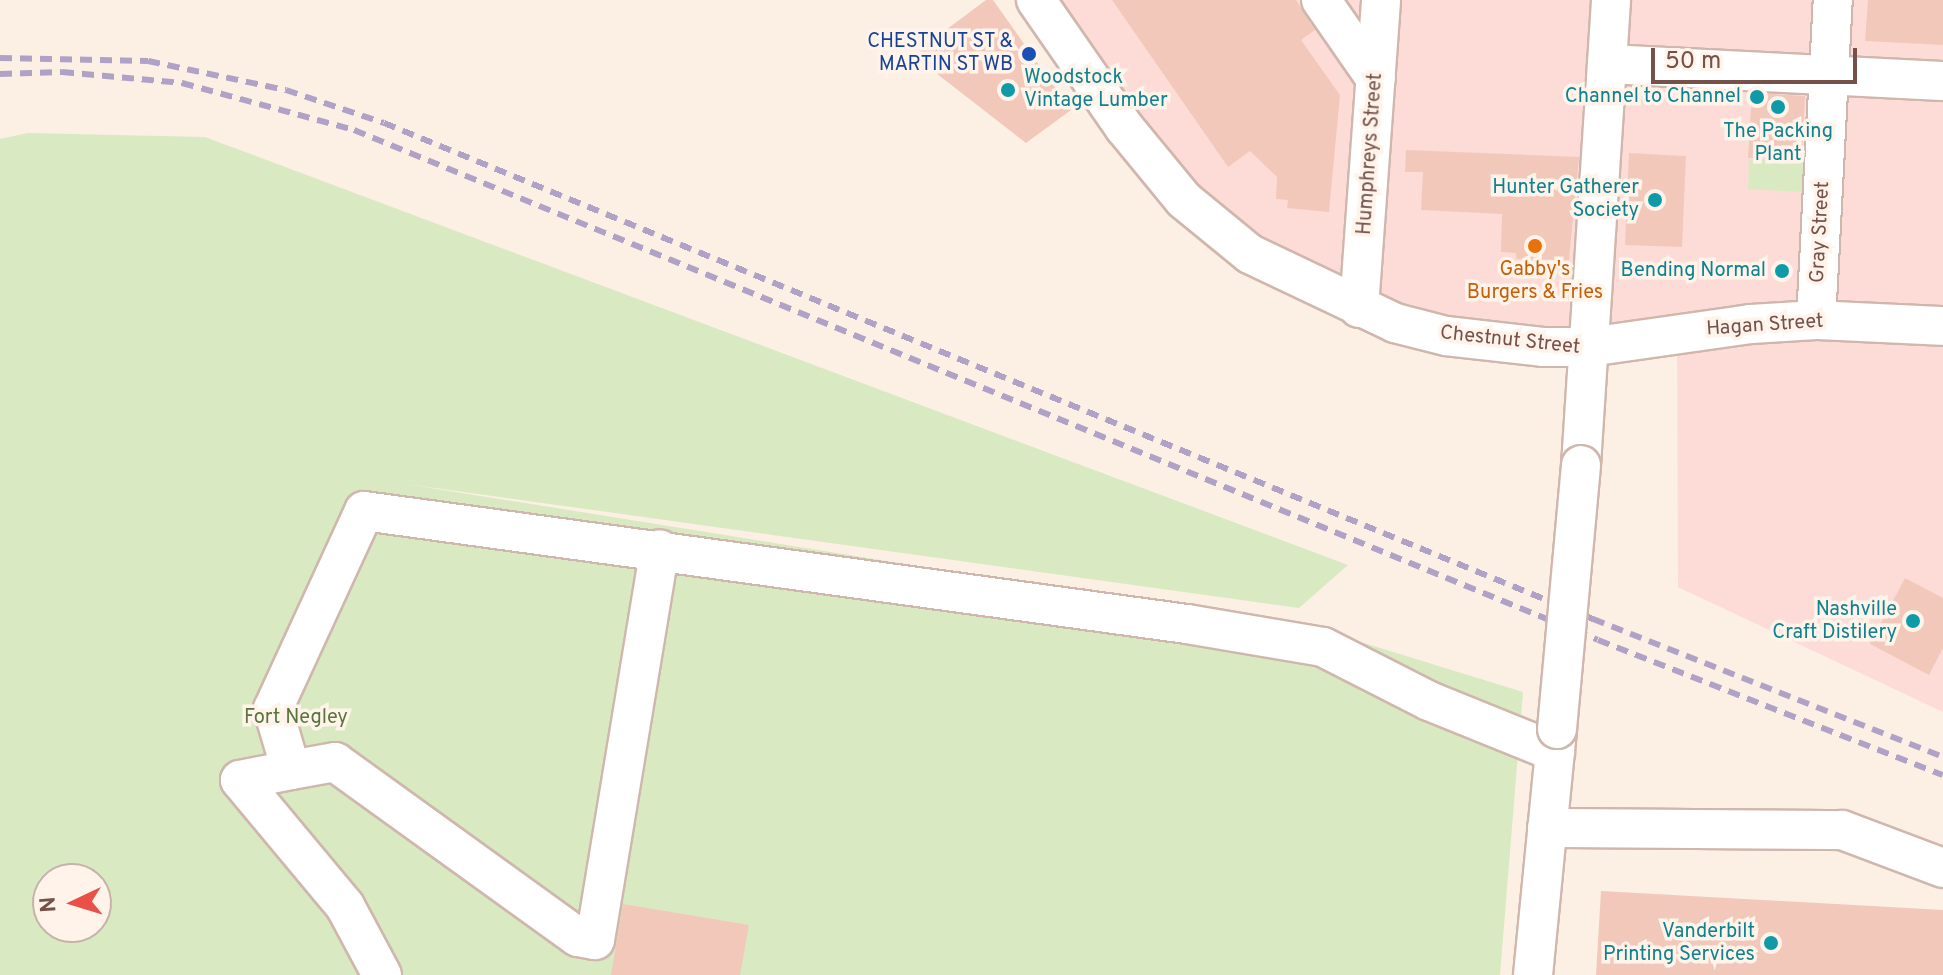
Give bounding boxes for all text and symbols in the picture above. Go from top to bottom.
place label: CHESTNUT ST & MARTIN ST WB [866,30,1013,77]
scale bar [1655,32,1861,82]
marker: CHESTNUT ST & MARTIN ST WB [1020,45,1038,63]
text: 50 m [1665,47,1721,77]
place label: Woodstock Vintage Lumber [1024,66,1168,113]
street label: Humphreys Street [1353,72,1389,236]
marker: Woodstock Vintage Lumber [999,81,1017,99]
place label: Channel to Channel [1565,85,1741,109]
marker: Channel to Channel [1748,88,1766,106]
marker: The Packing Plant [1769,98,1787,116]
place label: The Packing Plant [1723,120,1833,167]
place label: Hunter Gatherer Society [1492,176,1639,223]
street label: Gray Street [1806,180,1836,284]
marker: Hunter Gatherer Society [1646,191,1664,209]
marker: Gabby's Burgers & Fries [1526,237,1544,255]
place label: Gabby's Burgers & Fries [1467,258,1603,305]
place label: Bending Normal [1621,259,1766,283]
marker: Bending Normal [1773,262,1791,280]
street label: Hagan Street [1706,310,1824,342]
street label: Chestnut Street [1439,322,1581,360]
place label: Nashville Craft Distilery [1772,598,1897,645]
marker: Nashville Craft Distilery [1904,612,1922,630]
park label: Fort Negley [244,706,348,730]
north arrow [32,863,112,943]
text: N [36,896,64,913]
place label: Vanderbilt Printing Services [1603,920,1755,967]
marker: Vanderbilt Printing Services [1762,934,1780,952]

